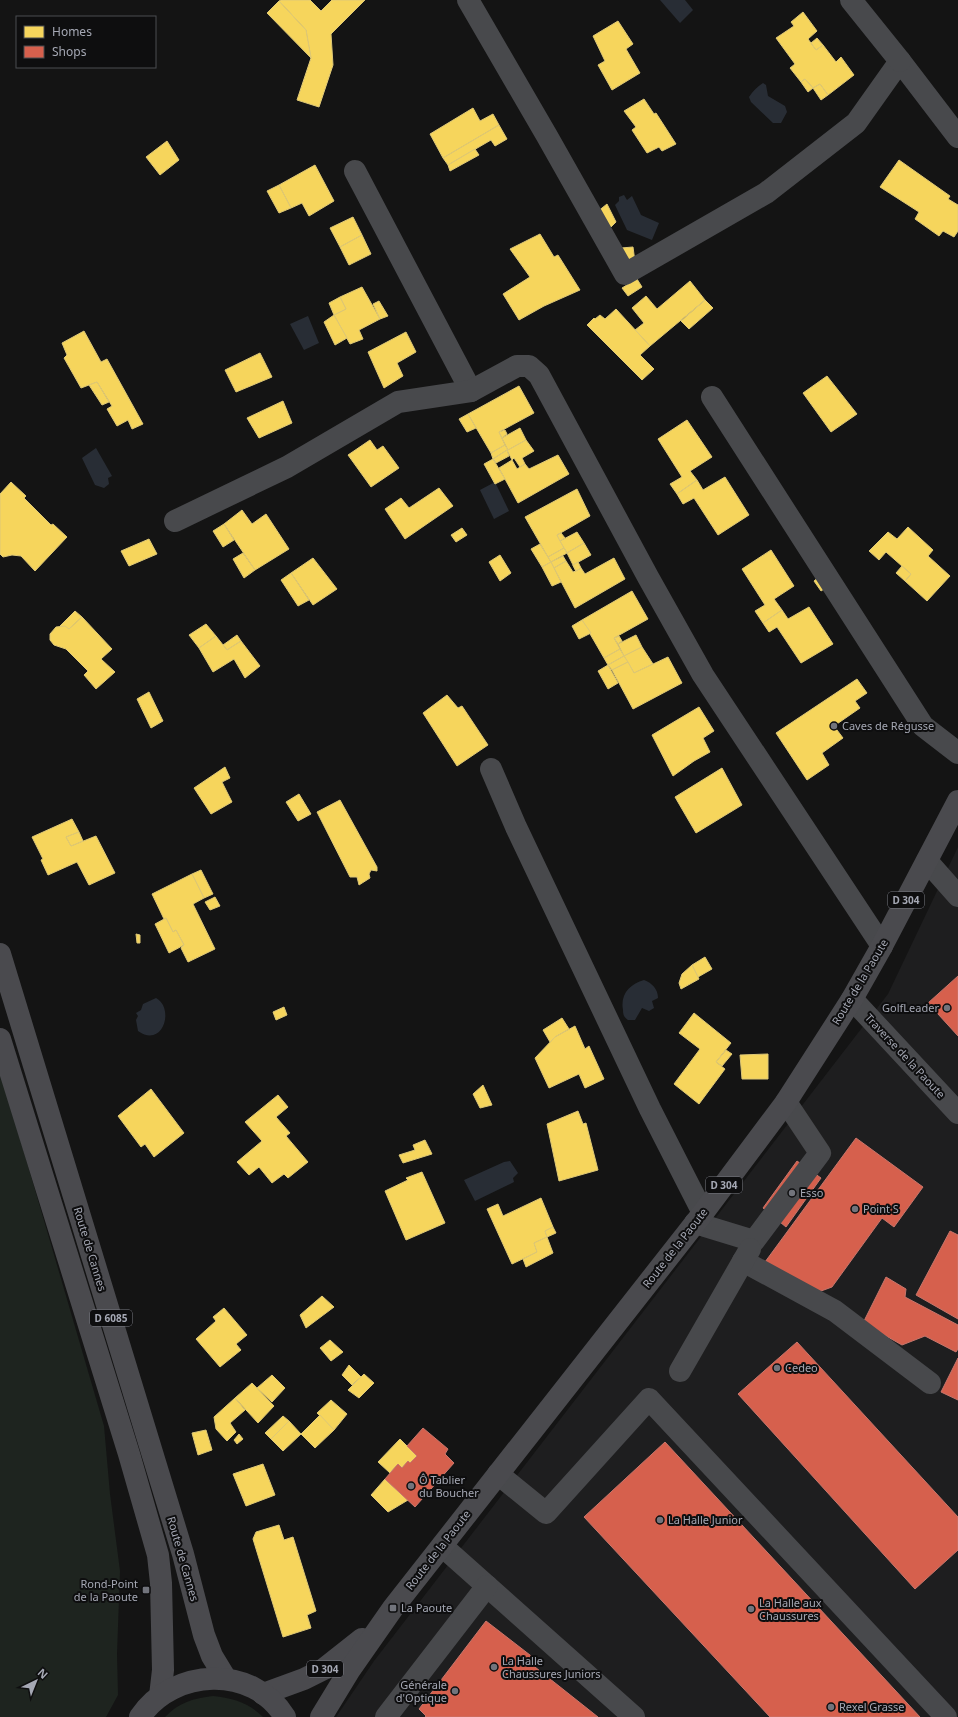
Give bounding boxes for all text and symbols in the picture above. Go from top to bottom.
legend [16,16,156,68]
text: Homes [52,23,92,40]
text: Shops [52,43,87,60]
place label: Caves de Régusse [842,718,934,733]
marker: Caves de Régusse [829,721,839,731]
road number: D 304 [888,892,924,908]
street label: Route de la Paoute [828,936,891,1027]
place label: GolfLeader [882,1000,939,1015]
marker: GolfLeader [942,1003,952,1013]
street label: Traverse de la Paoute [862,1010,949,1101]
road number: D 304 [706,1177,742,1193]
place label: Esso [800,1185,824,1200]
marker: Esso [787,1188,797,1198]
place label: Point S [863,1201,899,1216]
marker: Point S [850,1204,860,1214]
street label: Route de Cannes [71,1205,110,1293]
street label: Route de la Paoute [639,1205,711,1291]
road number: D 6085 [90,1310,132,1326]
place label: Cedeo [785,1360,818,1375]
marker: Cedeo [772,1363,782,1373]
place label: Ô Tablier du Boucher [419,1472,479,1500]
marker: Ô Tablier du Boucher [406,1481,416,1491]
street label: Route de la Paoute [402,1507,474,1593]
place label: La Halle Junior [668,1512,743,1527]
street label: Route de Cannes [164,1515,203,1603]
marker: La Halle Junior [655,1515,665,1525]
place label: Rond-Point de la Paoute [74,1576,138,1604]
marker: Rond-Point de la Paoute [141,1585,151,1595]
place label: La Halle aux Chaussures [759,1595,822,1623]
place label: La Paoute [401,1600,452,1615]
marker: La Paoute [388,1603,398,1613]
marker: La Halle aux Chaussures [746,1604,756,1614]
place label: La Halle Chaussures Juniors [502,1653,601,1681]
north arrow [16,1661,56,1701]
road number: D 304 [307,1661,343,1677]
marker: La Halle Chaussures Juniors [489,1662,499,1672]
text: N [35,1665,52,1682]
place label: Générale d'Optique [396,1677,447,1705]
marker: Générale d'Optique [450,1686,460,1696]
place label: Rexel Grasse [839,1699,905,1714]
marker: Rexel Grasse [826,1702,836,1712]

